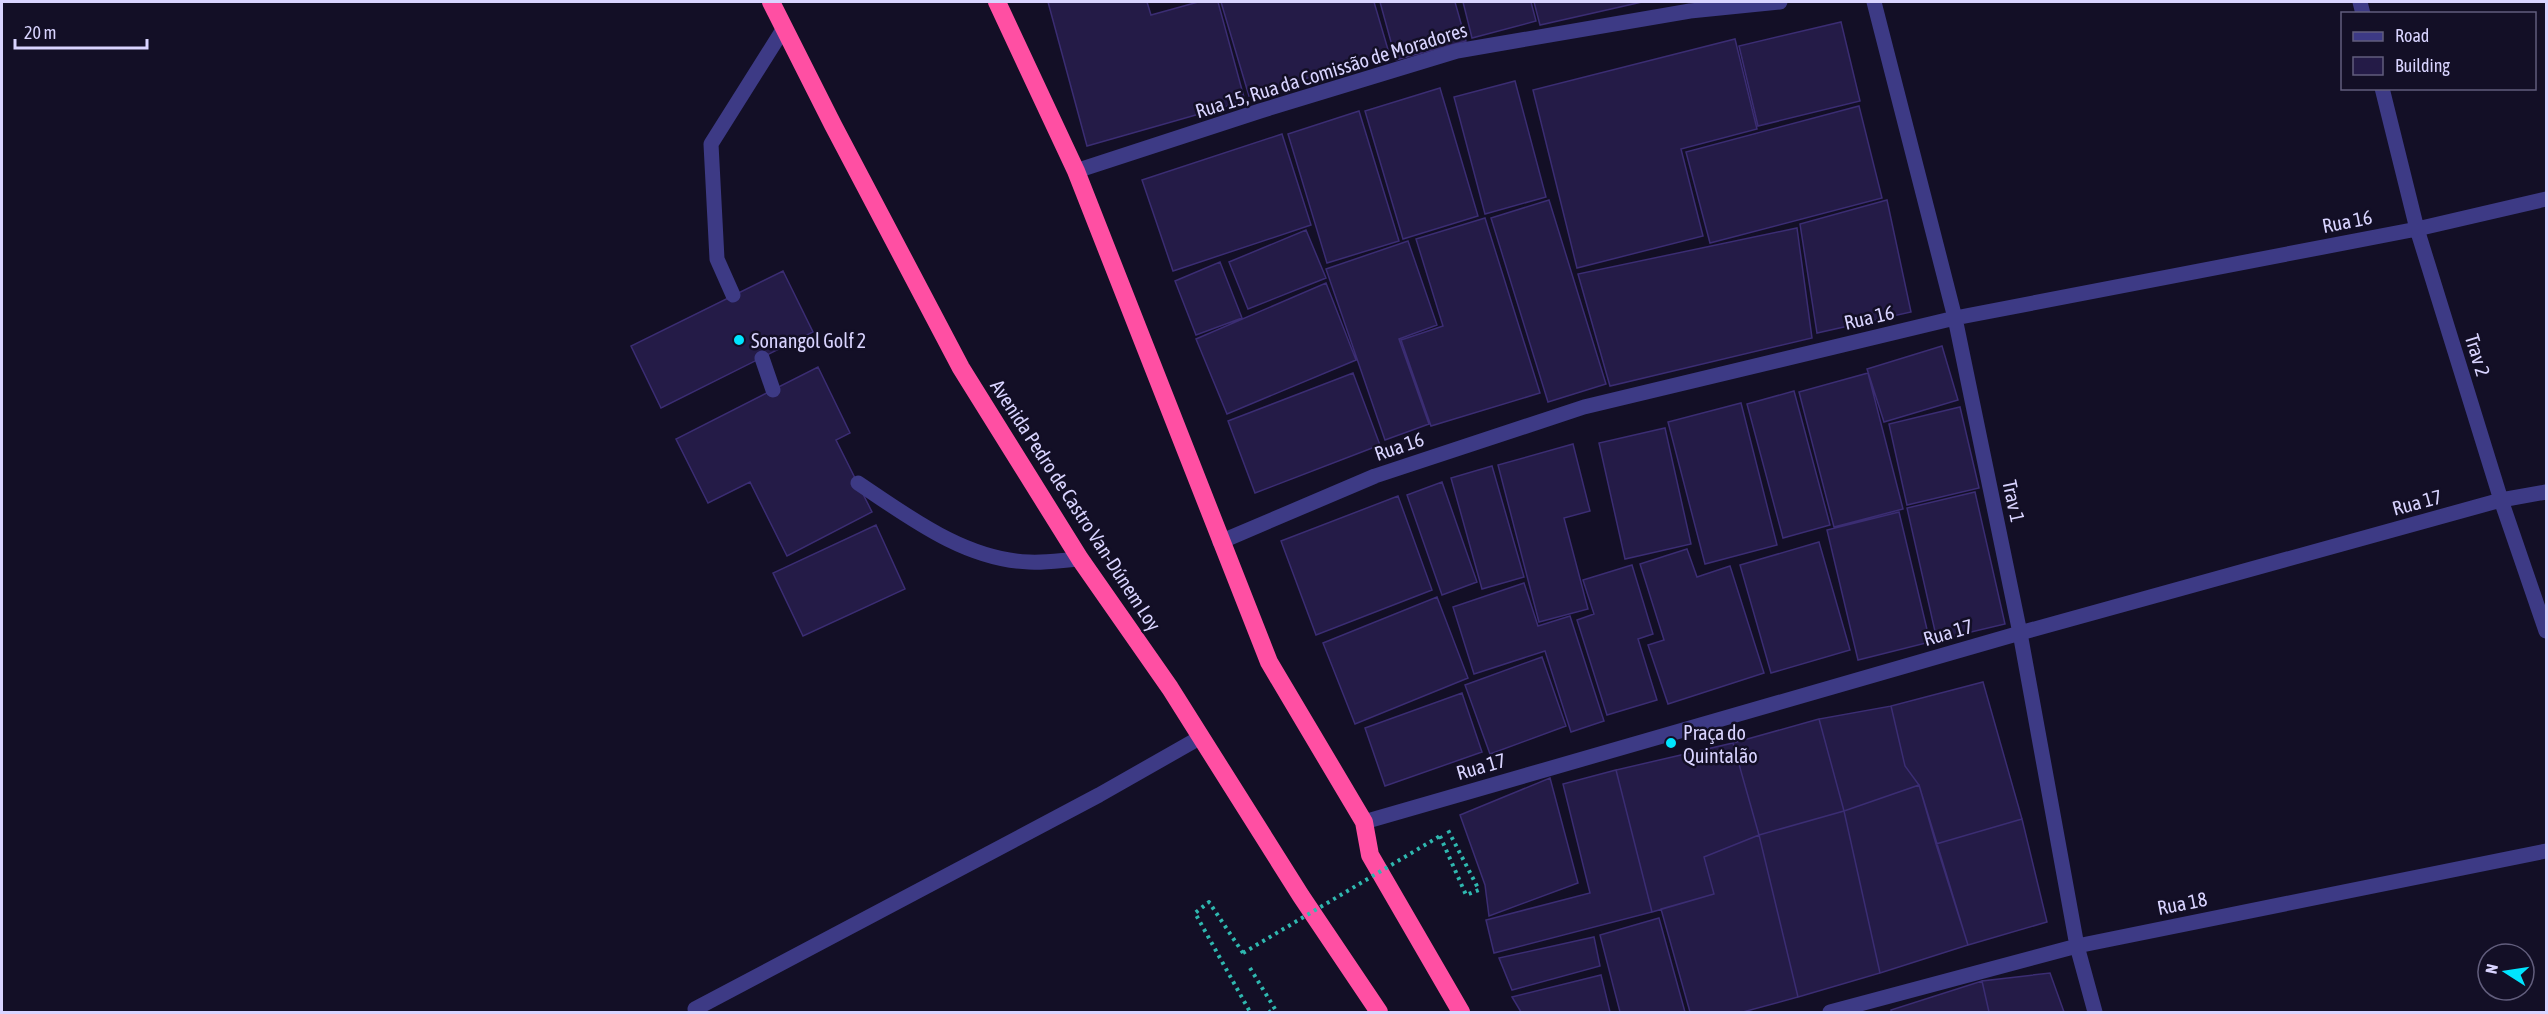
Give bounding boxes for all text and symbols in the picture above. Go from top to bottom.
scale bar [15,12,147,50]
legend [2341,12,2536,90]
street label: Rua 15, Rua da Comissão de Moradores [1192,18,1470,122]
text: 20 m [24,22,56,43]
text: Road [2395,25,2429,46]
text: Building [2395,55,2450,76]
street label: Rua 16 [2320,205,2374,237]
street label: Rua 16 [1842,300,1896,334]
place label: Sonangol Golf 2 [751,329,866,352]
street label: Trav 2 [2461,331,2495,379]
marker: Sonangol Golf 2 [732,333,746,347]
street label: Avenida Pedro de Castro Van-Dúnem Loy [986,375,1166,635]
street label: Rua 16 [1371,427,1427,465]
street label: Trav 1 [1998,478,2030,524]
street label: Rua 17 [2390,484,2444,520]
street label: Rua 17 [1921,614,1975,650]
place label: Praça do Quintalão [1683,721,1758,767]
marker: Praça do Quintalão [1664,736,1678,750]
street label: Rua 17 [1454,748,1508,784]
street label: Rua 18 [2155,887,2209,919]
north arrow [2476,942,2536,1002]
text: N [2482,962,2501,975]

